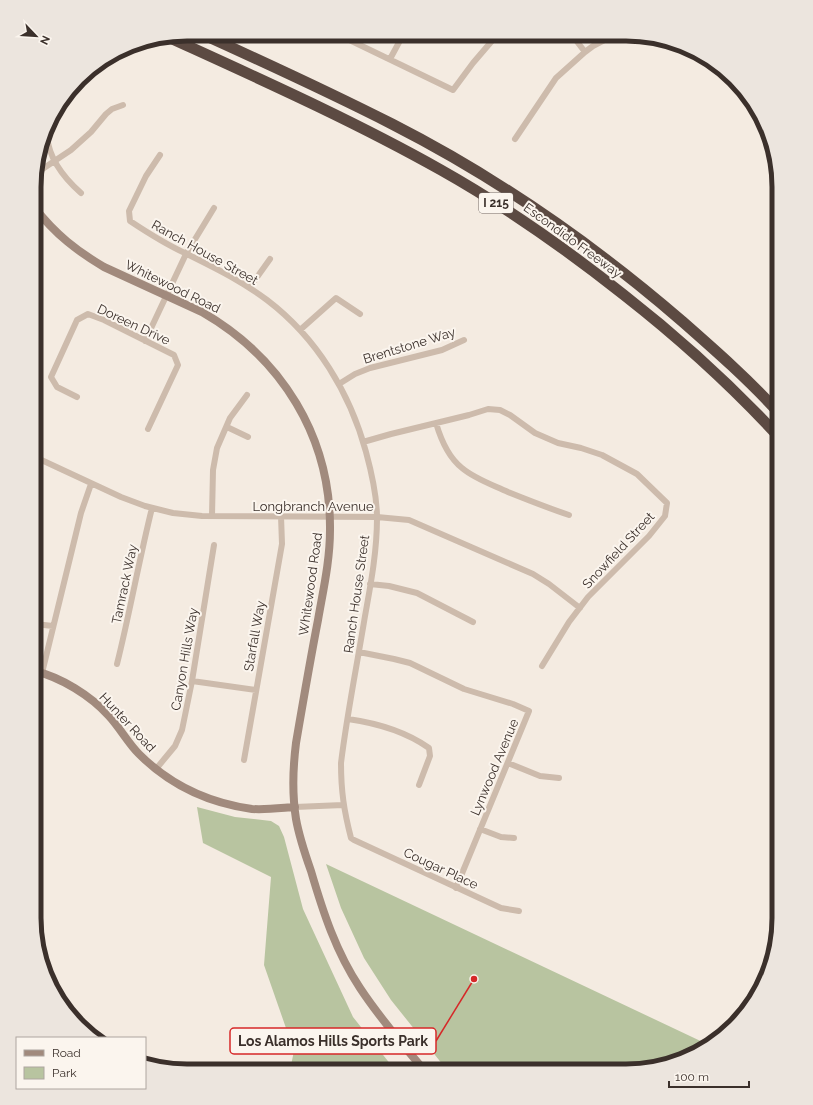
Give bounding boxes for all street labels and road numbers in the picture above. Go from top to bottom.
road number: I 215 [479,193,513,213]
street label: Escondido Freeway [521,200,625,281]
street label: Ranch House Street [149,217,261,288]
street label: Whitewood Road [123,257,223,316]
street label: Doreen Drive [95,301,173,348]
street label: Brentstone Way [361,324,457,367]
street label: Longbranch Avenue [252,499,374,514]
street label: Snowfield Street [579,509,658,592]
street label: Whitewood Road [296,531,325,637]
street label: Ranch House Street [341,533,372,654]
street label: Tamrack Way [109,543,140,625]
street label: Starfall Way [241,600,268,673]
street label: Canyon Hills Way [168,606,201,712]
street label: Hunter Road [96,690,159,755]
street label: Lynwood Avenue [467,716,522,818]
street label: Cougar Place [401,845,481,892]

